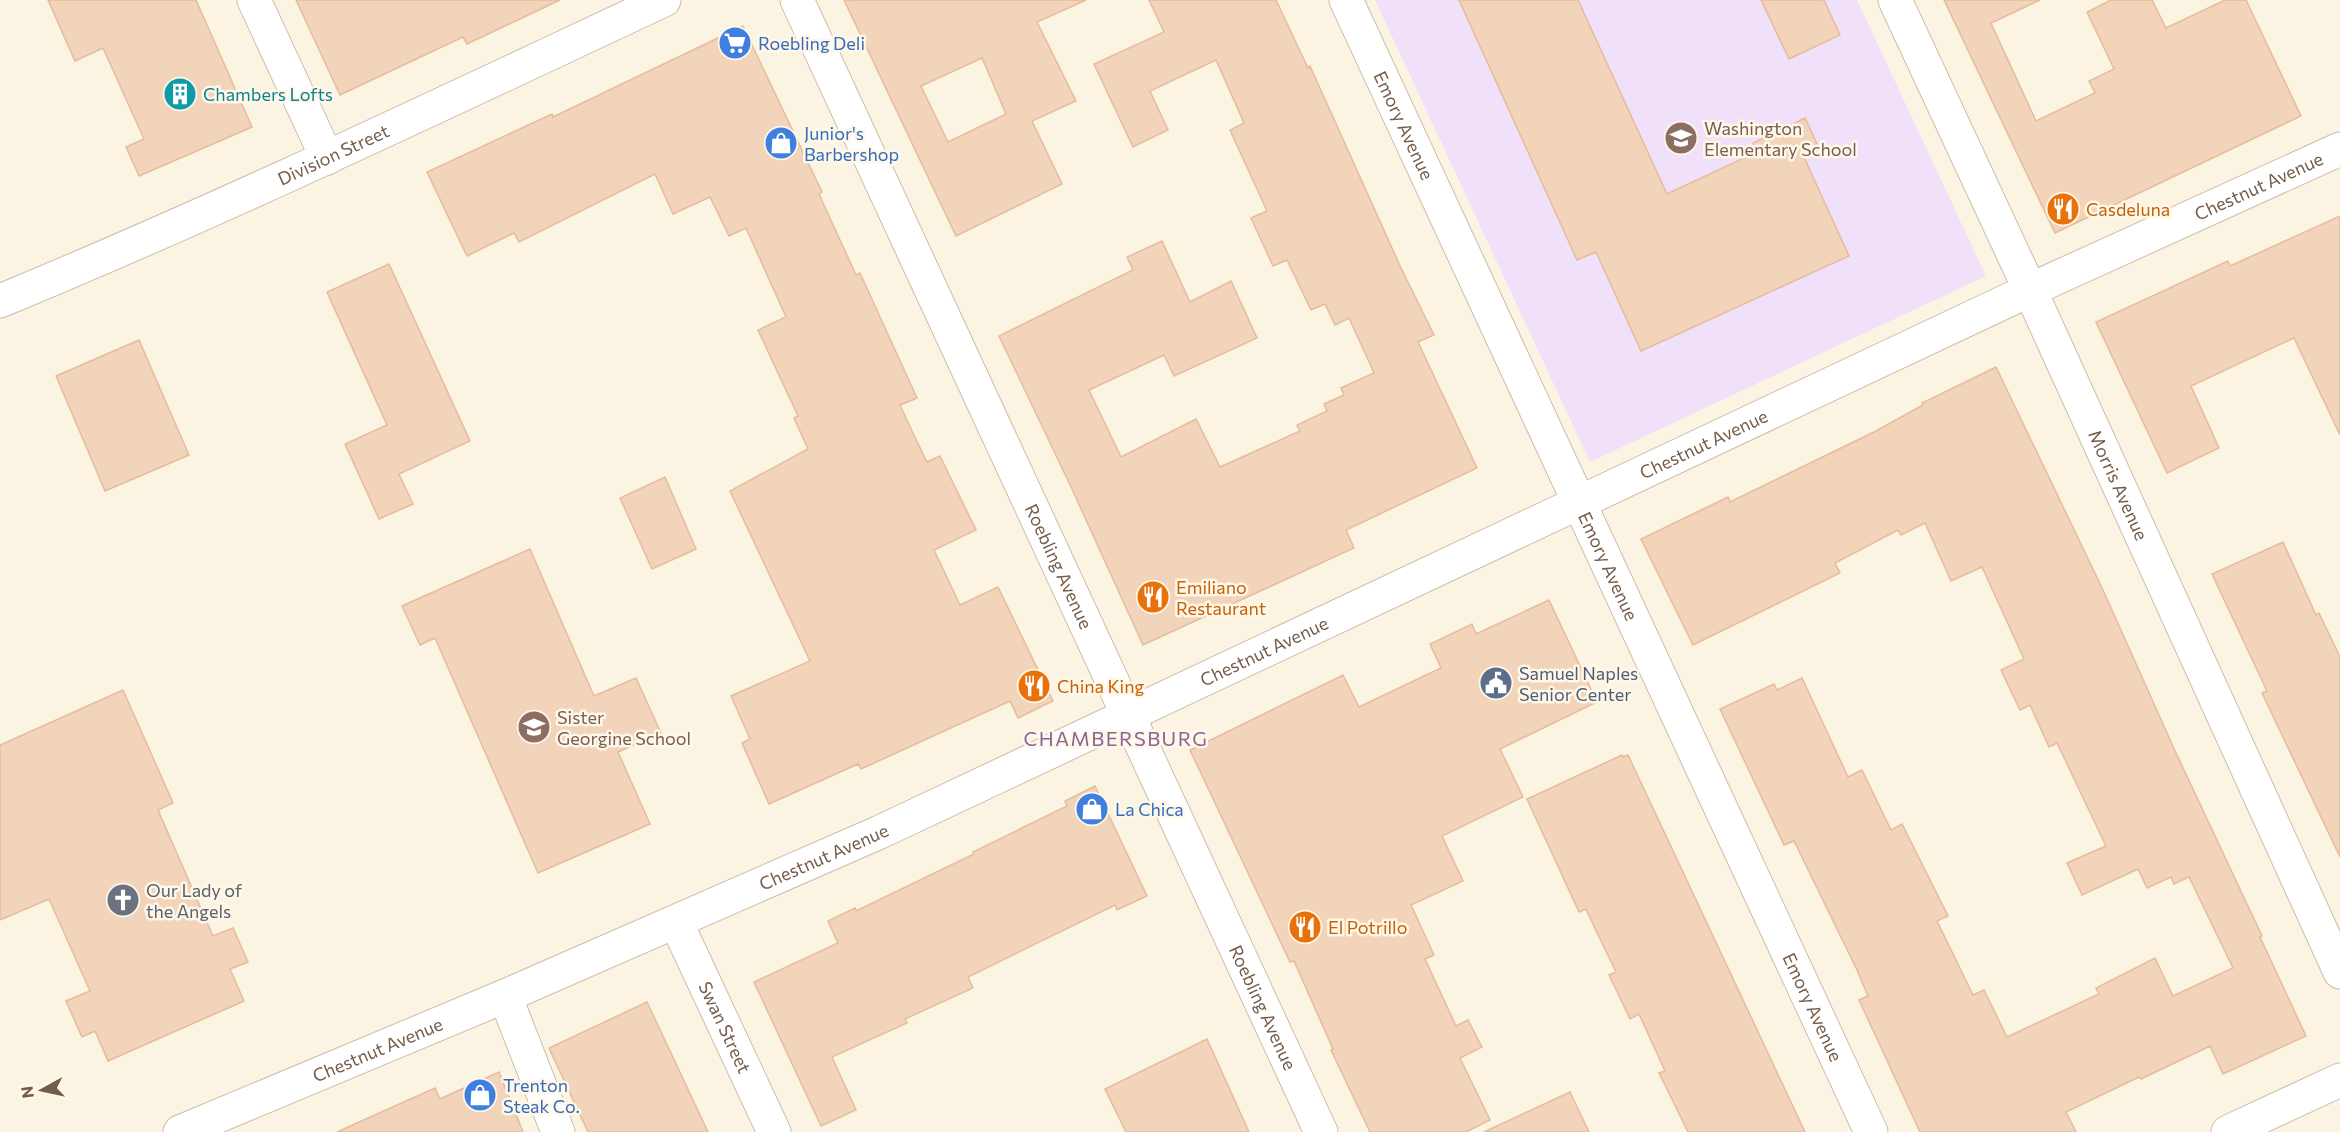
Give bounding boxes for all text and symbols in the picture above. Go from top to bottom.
supermarket icon: Roebling Deli [717,25,753,61]
place label: Roebling Deli [758,32,865,54]
street label: Emory Avenue [1369,67,1439,183]
building icon: Chambers Lofts [162,76,198,112]
place label: Chambers Lofts [203,83,333,105]
place label: Washington Elementary School [1704,117,1857,160]
street label: Division Street [274,119,392,190]
school or university icon: Washington Elementary School [1663,120,1699,156]
place label: Junior's Barbershop [804,122,899,165]
shop icon: Junior's Barbershop [763,125,799,161]
street label: Chestnut Avenue [2191,147,2326,225]
restaurant icon: Casdeluna [2045,191,2081,227]
place label: Casdeluna [2086,198,2170,220]
street label: Chestnut Avenue [1636,404,1771,483]
street label: Morris Avenue [2084,426,2153,544]
street label: Roebling Avenue [1021,500,1098,632]
street label: Emory Avenue [1574,508,1643,624]
place label: Emiliano Restaurant [1176,576,1266,619]
restaurant icon: Emiliano Restaurant [1135,579,1171,615]
street label: Chestnut Avenue [1196,611,1331,691]
place label: Samuel Naples Senior Center [1519,662,1638,705]
public building icon: Samuel Naples Senior Center [1478,665,1514,701]
restaurant icon: China King [1016,668,1052,704]
place label: China King [1057,675,1144,697]
place label: Sister Georgine School [557,706,691,749]
school or university icon: Sister Georgine School [516,709,552,745]
district label: CHAMBERSBURG [1024,726,1208,750]
shop icon: La Chica [1074,791,1110,827]
place label: La Chica [1115,798,1184,820]
street label: Chestnut Avenue [755,819,892,895]
place label: Our Lady of the Angels [146,879,243,922]
church icon: Our Lady of the Angels [105,882,141,918]
restaurant icon: El Potrillo [1287,909,1323,945]
place label: El Potrillo [1328,916,1407,938]
street label: Roebling Avenue [1225,941,1302,1073]
street label: Emory Avenue [1778,949,1848,1065]
street label: Swan Street [694,978,756,1076]
street label: Chestnut Avenue [309,1012,446,1086]
north arrow [12,1060,72,1120]
place label: Trenton Steak Co. [503,1074,580,1117]
shop icon: Trenton Steak Co. [462,1077,498,1113]
text: N [16,1085,37,1099]

